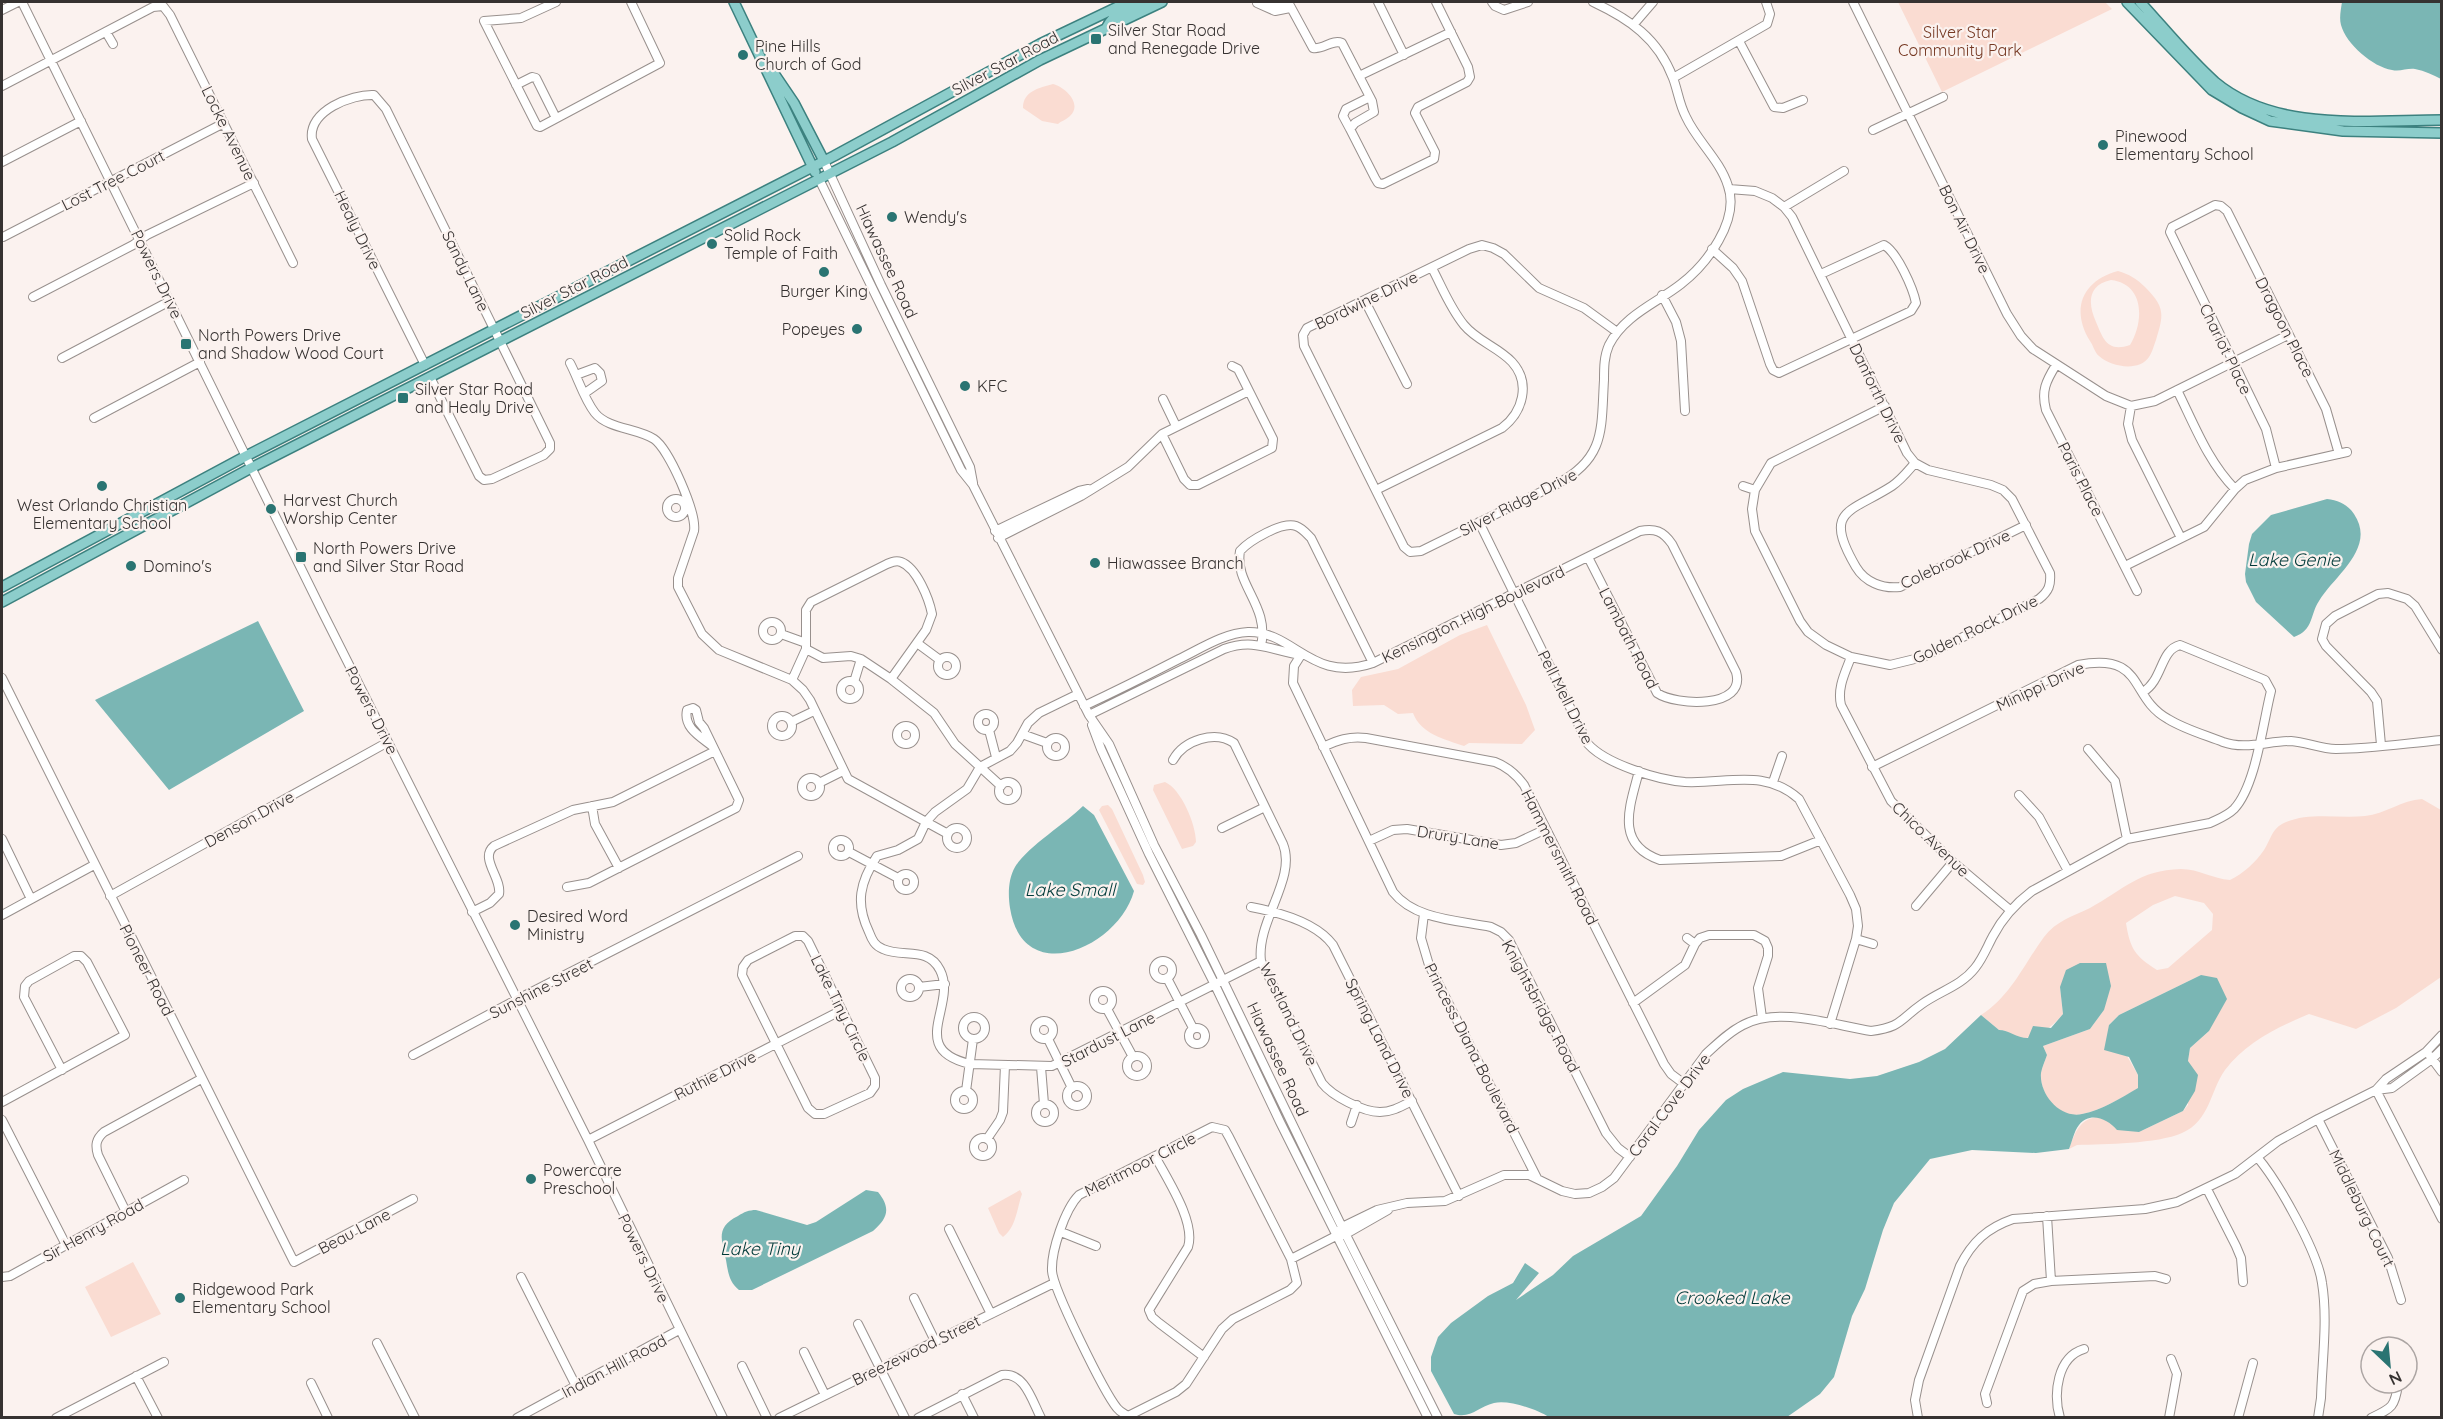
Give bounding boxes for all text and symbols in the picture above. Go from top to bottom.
place label: Silver Star Road and Renegade Drive [1108,20,1260,58]
park label: Silver Star Community Park [1898,22,2022,60]
street label: Silver Star Road [948,26,1062,100]
marker: Silver Star Road and Renegade Drive [1089,32,1103,46]
place label: Pine Hills Church of God [755,36,861,74]
marker: Pine Hills Church of God [736,48,750,62]
street label: Locke Avenue [197,82,261,184]
place label: Pinewood Elementary School [2115,126,2254,164]
marker: Pinewood Elementary School [2096,138,2110,152]
street label: Lost Tree Court [58,145,168,215]
street label: Bon Air Drive [1935,181,1995,277]
street label: Healy Drive [330,187,386,273]
street label: Hiawassee Road [852,201,922,321]
place label: Wendy's [904,207,967,227]
marker: Wendy's [885,210,899,224]
place label: Solid Rock Temple of Faith [724,225,838,263]
street label: Powers Drive [127,226,187,322]
street label: Sandy Lane [438,227,494,315]
marker: Solid Rock Temple of Faith [705,237,719,251]
street label: Silver Star Road [517,251,631,323]
marker: Burger King [817,265,831,279]
street label: Bordwine Drive [1311,266,1421,334]
street label: Dragoon Place [2251,273,2319,381]
place label: Burger King [780,281,868,301]
street label: Chariot Place [2195,300,2257,398]
place label: Popeyes [782,319,845,339]
marker: Popeyes [850,322,864,336]
place label: North Powers Drive and Shadow Wood Court [198,325,384,363]
marker: North Powers Drive and Shadow Wood Court [179,337,193,351]
street label: Danforth Drive [1845,340,1911,446]
place label: KFC [977,376,1007,396]
place label: Silver Star Road and Healy Drive [415,379,534,417]
marker: KFC [958,379,972,393]
marker: Silver Star Road and Healy Drive [396,391,410,405]
street label: Paris Place [2054,438,2108,520]
street label: Silver Ridge Drive [1456,464,1580,540]
marker: West Orlando Christian Elementary School [95,479,109,493]
place label: Harvest Church Worship Center [283,490,398,528]
place label: West Orlando Christian Elementary School [17,495,187,533]
marker: Harvest Church Worship Center [264,502,278,516]
street label: Colebrook Drive [1897,525,2013,593]
place label: North Powers Drive and Silver Star Road [313,538,464,576]
water label: Lake Genie [2248,548,2341,571]
marker: North Powers Drive and Silver Star Road [294,550,308,564]
place label: Hiawassee Branch [1107,553,1244,573]
place label: Domino's [143,556,212,576]
marker: Hiawassee Branch [1088,556,1102,570]
marker: Domino's [124,559,138,573]
street label: Kensington High Boulevard [1378,561,1568,667]
street label: Lambath Road [1595,584,1663,692]
street label: Golden Rock Drive [1909,590,2041,668]
street label: Pell Mell Drive [1534,647,1598,747]
street label: Minippi Drive [1993,657,2087,715]
street label: Powers Drive [341,662,403,758]
street label: Denson Drive [201,786,297,852]
street label: Hammersmith Road [1517,786,1603,928]
street label: Chico Avenue [1888,797,1974,881]
street label: Drury Lane [1416,821,1500,853]
water label: Lake Small [1025,878,1117,901]
place label: Desired Word Ministry [527,906,628,944]
marker: Desired Word Ministry [508,918,522,932]
street label: Pioneer Road [115,921,179,1019]
street label: Knightsbridge Road [1498,936,1584,1076]
street label: Lake Tiny Circle [807,951,875,1065]
street label: Sunshine Street [486,953,596,1023]
street label: Westland Drive [1255,959,1323,1069]
street label: Princess Diana Boulevard [1420,960,1524,1136]
street label: Spring Land Drive [1341,975,1419,1101]
street label: Hiawassee Road [1243,999,1313,1119]
street label: Stardust Lane [1058,1007,1158,1071]
street label: Ruthie Drive [671,1046,759,1104]
street label: Coral Cove Drive [1624,1049,1714,1161]
street label: Meritmoor Circle [1081,1127,1199,1201]
street label: Middleburg Court [2325,1146,2399,1270]
place label: Powercare Preschool [543,1160,622,1198]
marker: Powercare Preschool [524,1172,538,1186]
street label: Sir Henry Road [39,1194,147,1266]
street label: Beau Lane [314,1204,394,1258]
street label: Powers Drive [614,1210,674,1306]
water label: Lake Tiny [720,1237,802,1260]
place label: Ridgewood Park Elementary School [192,1279,331,1317]
water label: Crooked Lake [1674,1286,1790,1309]
marker: Ridgewood Park Elementary School [173,1291,187,1305]
street label: Breezewood Street [849,1310,983,1390]
street label: Indian Hill Road [558,1330,670,1402]
north arrow [2359,1335,2419,1395]
text: N [2386,1367,2405,1390]

